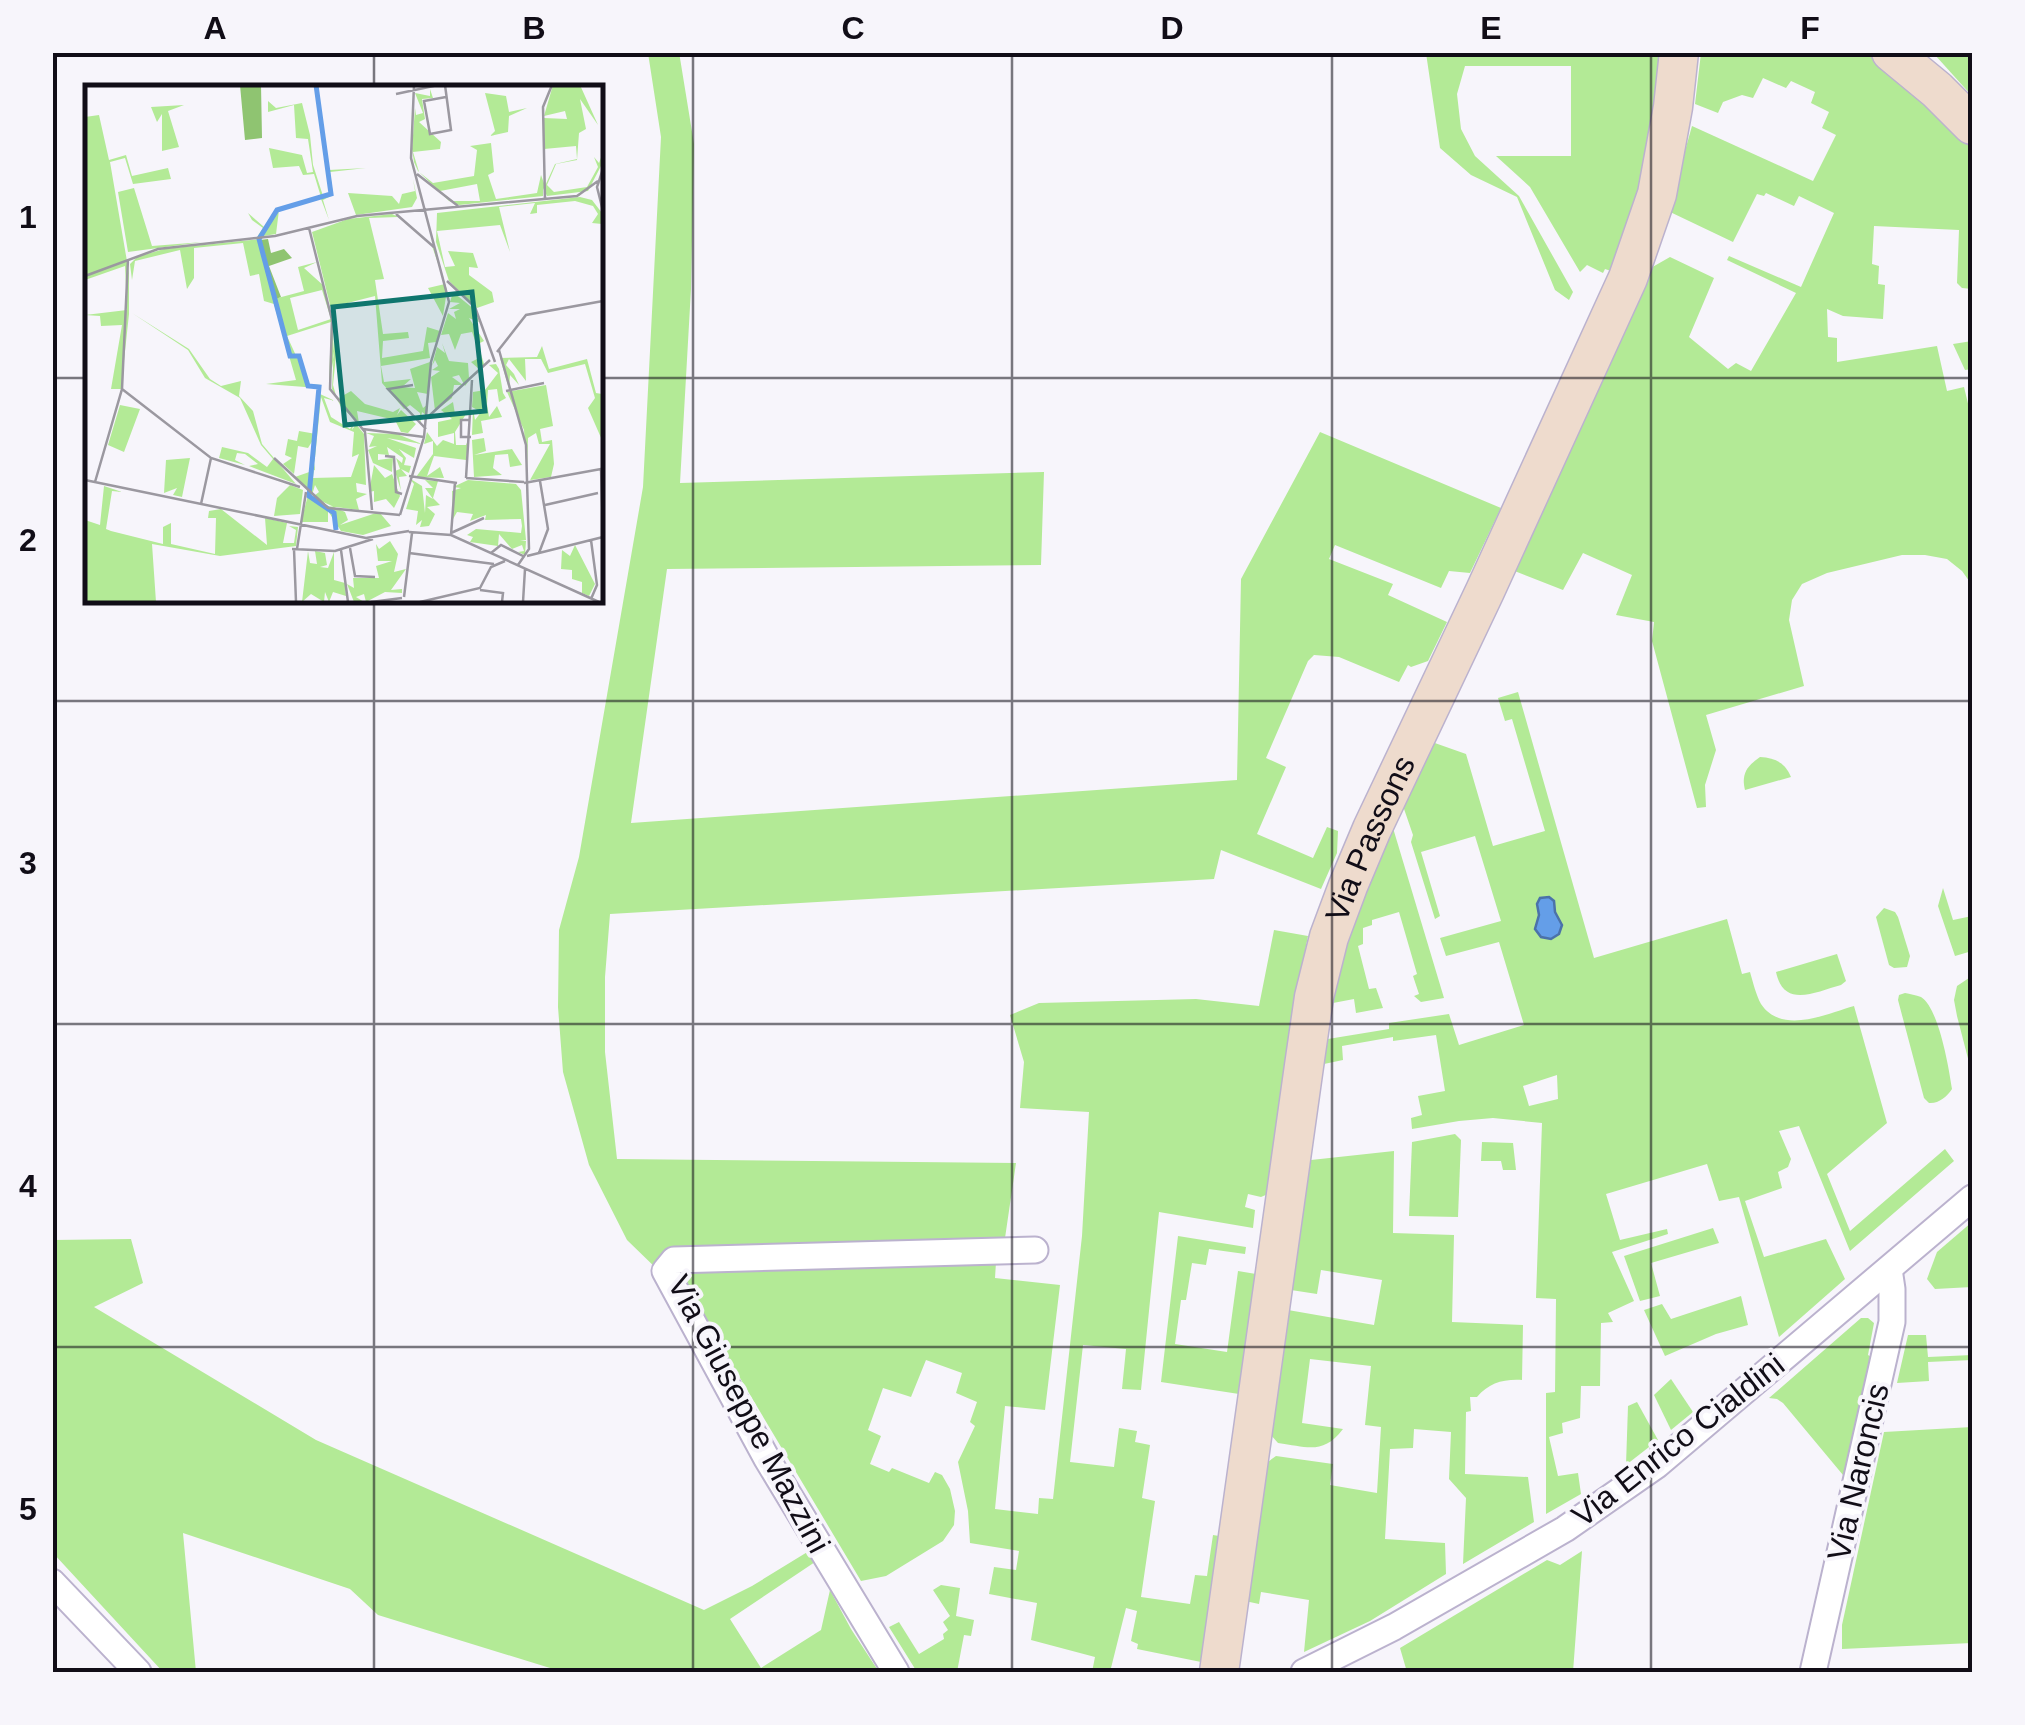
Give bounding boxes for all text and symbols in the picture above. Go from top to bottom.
text: A [203,10,227,46]
text: B [522,10,546,46]
text: C [841,10,865,46]
text: D [1160,10,1184,46]
text: E [1480,10,1502,46]
text: F [1800,10,1820,46]
inset map [85,85,602,602]
text: 1 [19,199,37,235]
text: 2 [19,522,37,558]
street label: Via Passons [1318,750,1422,927]
text: 3 [19,845,37,881]
text: 4 [19,1168,37,1204]
street label: Via Giuseppe Mazzini [661,1269,837,1559]
street label: Via Enrico Cialdini [1565,1346,1791,1534]
street label: Via Naroncis [1820,1380,1896,1564]
text: 5 [19,1491,37,1527]

